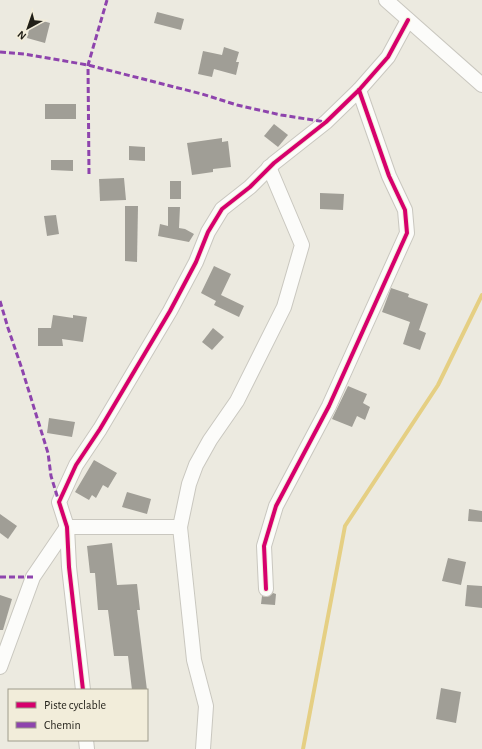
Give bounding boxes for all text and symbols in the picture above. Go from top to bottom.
north arrow [8,8,48,48]
text: N [15,29,28,42]
legend [8,689,148,741]
text: Piste cyclable [44,699,106,712]
text: Chemin [44,719,81,731]

